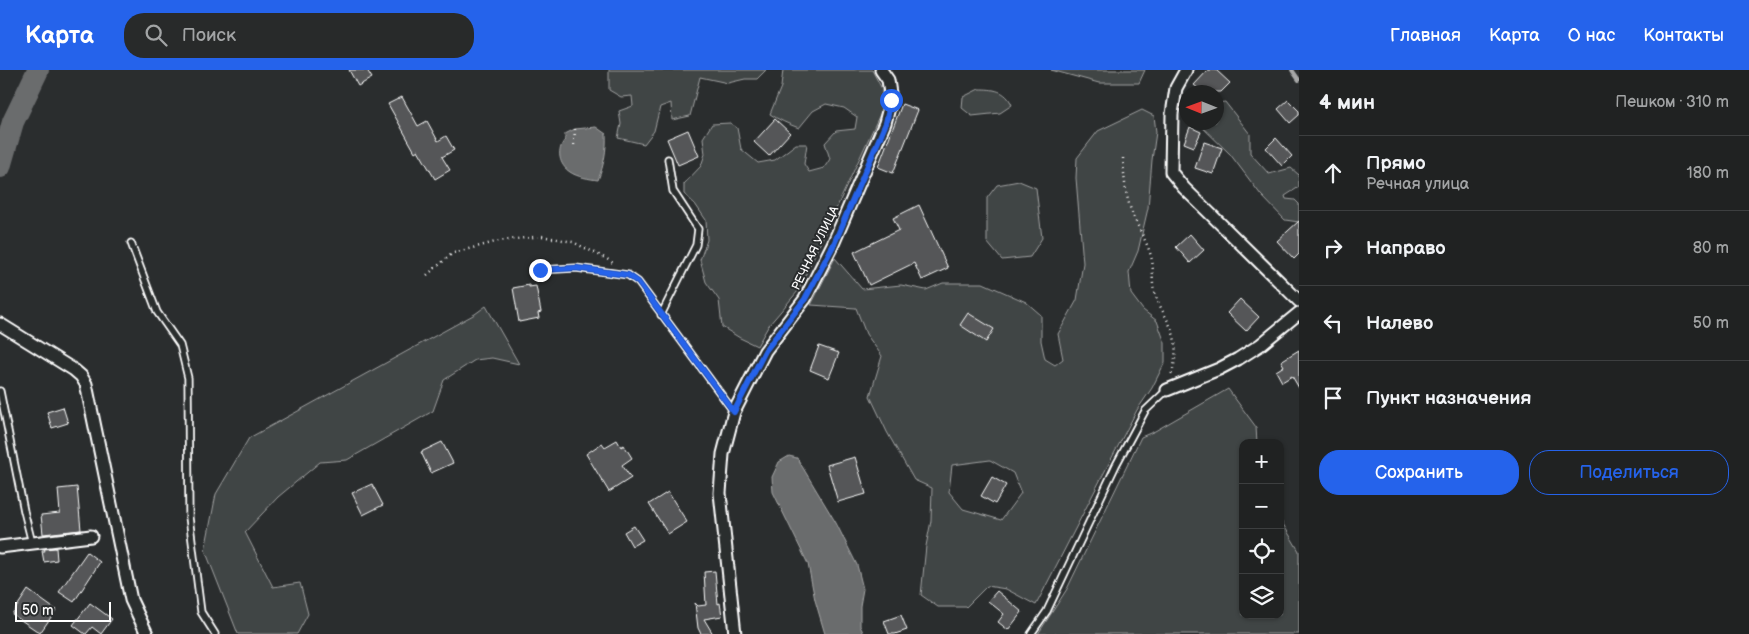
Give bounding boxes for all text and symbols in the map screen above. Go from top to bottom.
search box [124,13,474,58]
text: Карта [25,21,94,50]
icon: search [142,21,170,49]
text: Поиск [182,24,236,47]
text: Главная [1390,25,1461,46]
text: Карта [1489,25,1540,46]
text: О нас [1568,25,1615,46]
text: Контакты [1643,25,1724,46]
north arrow [1179,85,1224,130]
route start [880,89,903,112]
text: 4 мин [1319,90,1375,115]
text: Пешком · 310 m [1615,93,1729,112]
text: Прямо [1366,152,1426,175]
icon: ahead [1319,159,1347,187]
text: 180 m [1687,164,1729,183]
text: Речная улица [1366,175,1469,194]
street label: РЕЧНАЯ УЛИЦА [789,203,843,293]
icon: right [1319,234,1347,262]
text: Направо [1366,237,1446,260]
text: 80 m [1693,239,1729,258]
route end [529,259,552,282]
icon: left [1319,309,1347,337]
text: Налево [1366,312,1433,335]
text: 50 m [1693,314,1729,333]
icon: arrive [1319,384,1347,412]
text: Пункт назначения [1366,387,1531,410]
map controls [1239,439,1284,619]
button: + [1239,439,1284,484]
button: Сохранить [1319,450,1519,495]
button: Поделиться [1529,450,1729,495]
button: − [1239,484,1284,529]
button: locate [1239,529,1284,574]
button: layers [1239,574,1284,619]
scale bar [15,599,111,622]
text: 50 m [22,602,54,619]

